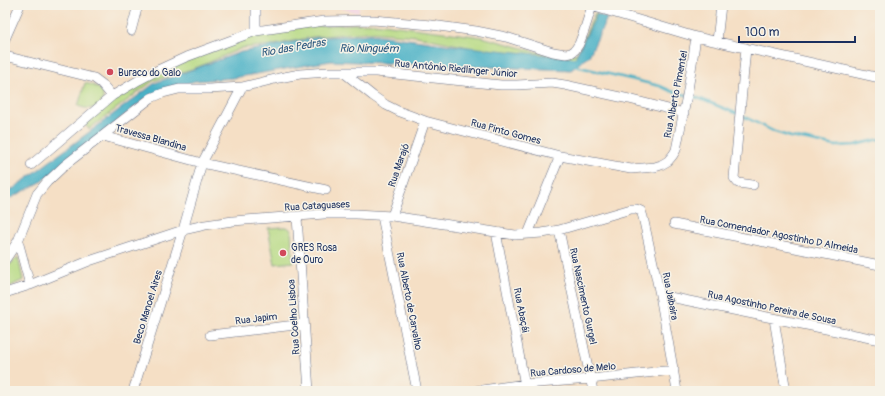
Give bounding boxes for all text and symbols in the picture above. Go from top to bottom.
scale bar [739,18,855,44]
text: 100 m [745,25,780,40]
water label: Rio das Pedras [260,35,327,60]
water label: Rio Ninguém [340,42,400,55]
street label: Rua Alberto Pimentel [662,49,690,139]
street label: Rua Antônio Riedlinger Júnior [394,58,518,80]
marker: Buraco do Galo [105,67,115,77]
place label: Buraco do Galo [118,67,181,79]
street label: Rua Pinto Gomes [469,117,543,147]
street label: Travessa Blandina [114,122,188,154]
street label: Rua Marajó [386,141,412,189]
street label: Rua Cataguases [284,198,351,214]
street label: Rua Comendador Agostinho D Almeida [699,214,859,256]
place label: GRES Rosa de Ouro [291,242,337,266]
street label: Rua Nascimento Gurgel [567,247,599,346]
marker: GRES Rosa de Ouro [278,248,288,258]
street label: Rua Alberto de Carvalho [394,251,425,352]
street label: Beco Manoel Aires [131,268,165,346]
street label: Rua Jaibaira [660,271,681,321]
street label: Rua Coelho Lisboa [285,278,303,355]
street label: Rua Abaçái [511,287,531,334]
street label: Rua Agostinho Pereira de Sousa [706,288,837,328]
street label: Rua Japim [234,310,278,328]
street label: Rua Cardoso de Melo [530,360,617,380]

